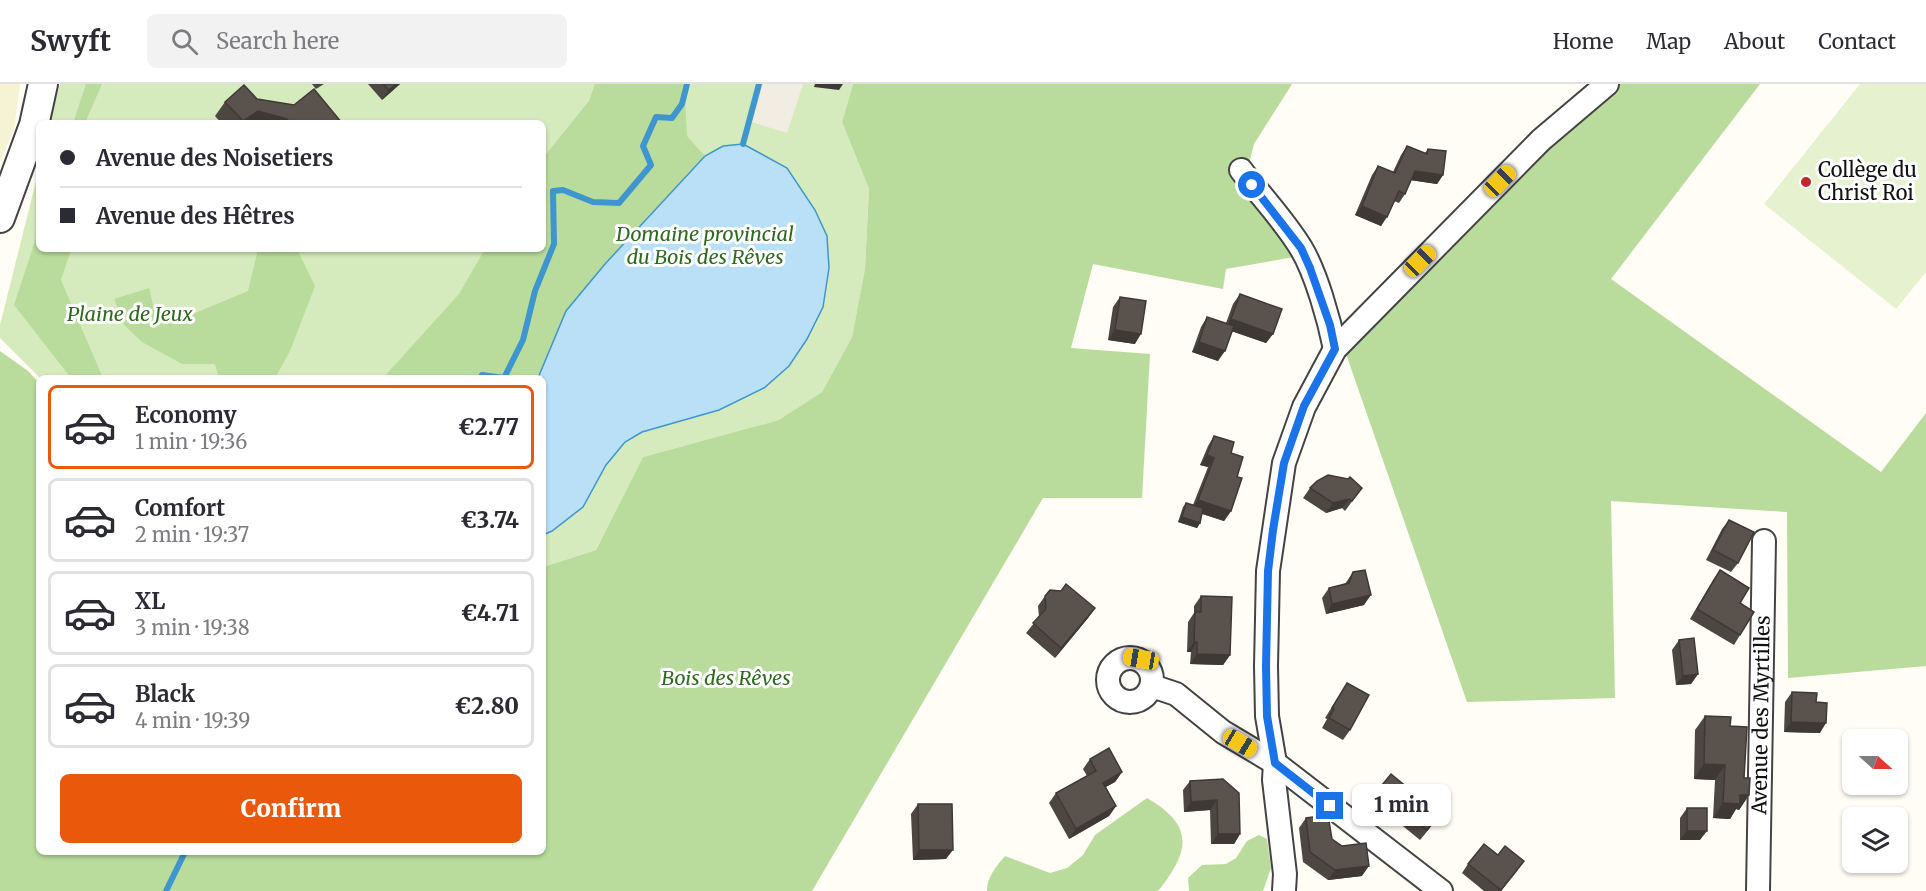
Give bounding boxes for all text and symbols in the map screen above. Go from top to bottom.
search box [147,14,567,68]
text: Swyft [30,23,111,59]
icon: search [168,25,201,58]
text: Search here [216,27,339,55]
text: Home [1553,28,1613,55]
text: Map [1646,28,1691,55]
text: About [1724,28,1785,55]
text: Contact [1818,28,1896,55]
text: Avenue des Noisetiers [96,144,333,172]
place label: Collège du Christ Roi [1818,157,1917,205]
car [1481,162,1519,200]
route start [1238,171,1265,198]
marker: Collège du Christ Roi [1799,175,1813,189]
text: Avenue des Hêtres [96,202,295,230]
park label: Domaine provincial du Bois des Rêves [615,221,794,269]
car [1401,242,1439,280]
park label: Plaine de Jeux [67,301,194,326]
icon: car [63,400,117,454]
text: Economy [135,401,236,429]
text: €2.77 [458,413,519,441]
text: 1 min · 19:36 [135,429,247,454]
icon: car [63,493,117,547]
text: Comfort [135,494,225,522]
text: €3.74 [460,506,519,534]
text: 2 min · 19:37 [135,522,249,547]
icon: car [63,586,117,640]
text: XL [135,587,165,615]
text: €4.71 [461,599,519,627]
text: 3 min · 19:38 [135,615,250,640]
street label: Avenue des Myrtilles [1746,615,1775,816]
car [1122,647,1160,671]
park label: Bois des Rêves [661,665,791,690]
icon: car [63,679,117,733]
text: Black [135,680,195,708]
text: €2.80 [455,692,519,720]
text: 4 min · 19:39 [135,708,250,733]
car [1220,726,1260,760]
north arrow [1842,729,1908,795]
map controls [1842,729,1908,873]
button: Confirm [60,774,522,843]
callout: 1 min [1351,785,1450,827]
route end [1316,792,1343,819]
text: 1 min [1374,792,1429,817]
button: layers [1842,807,1908,873]

